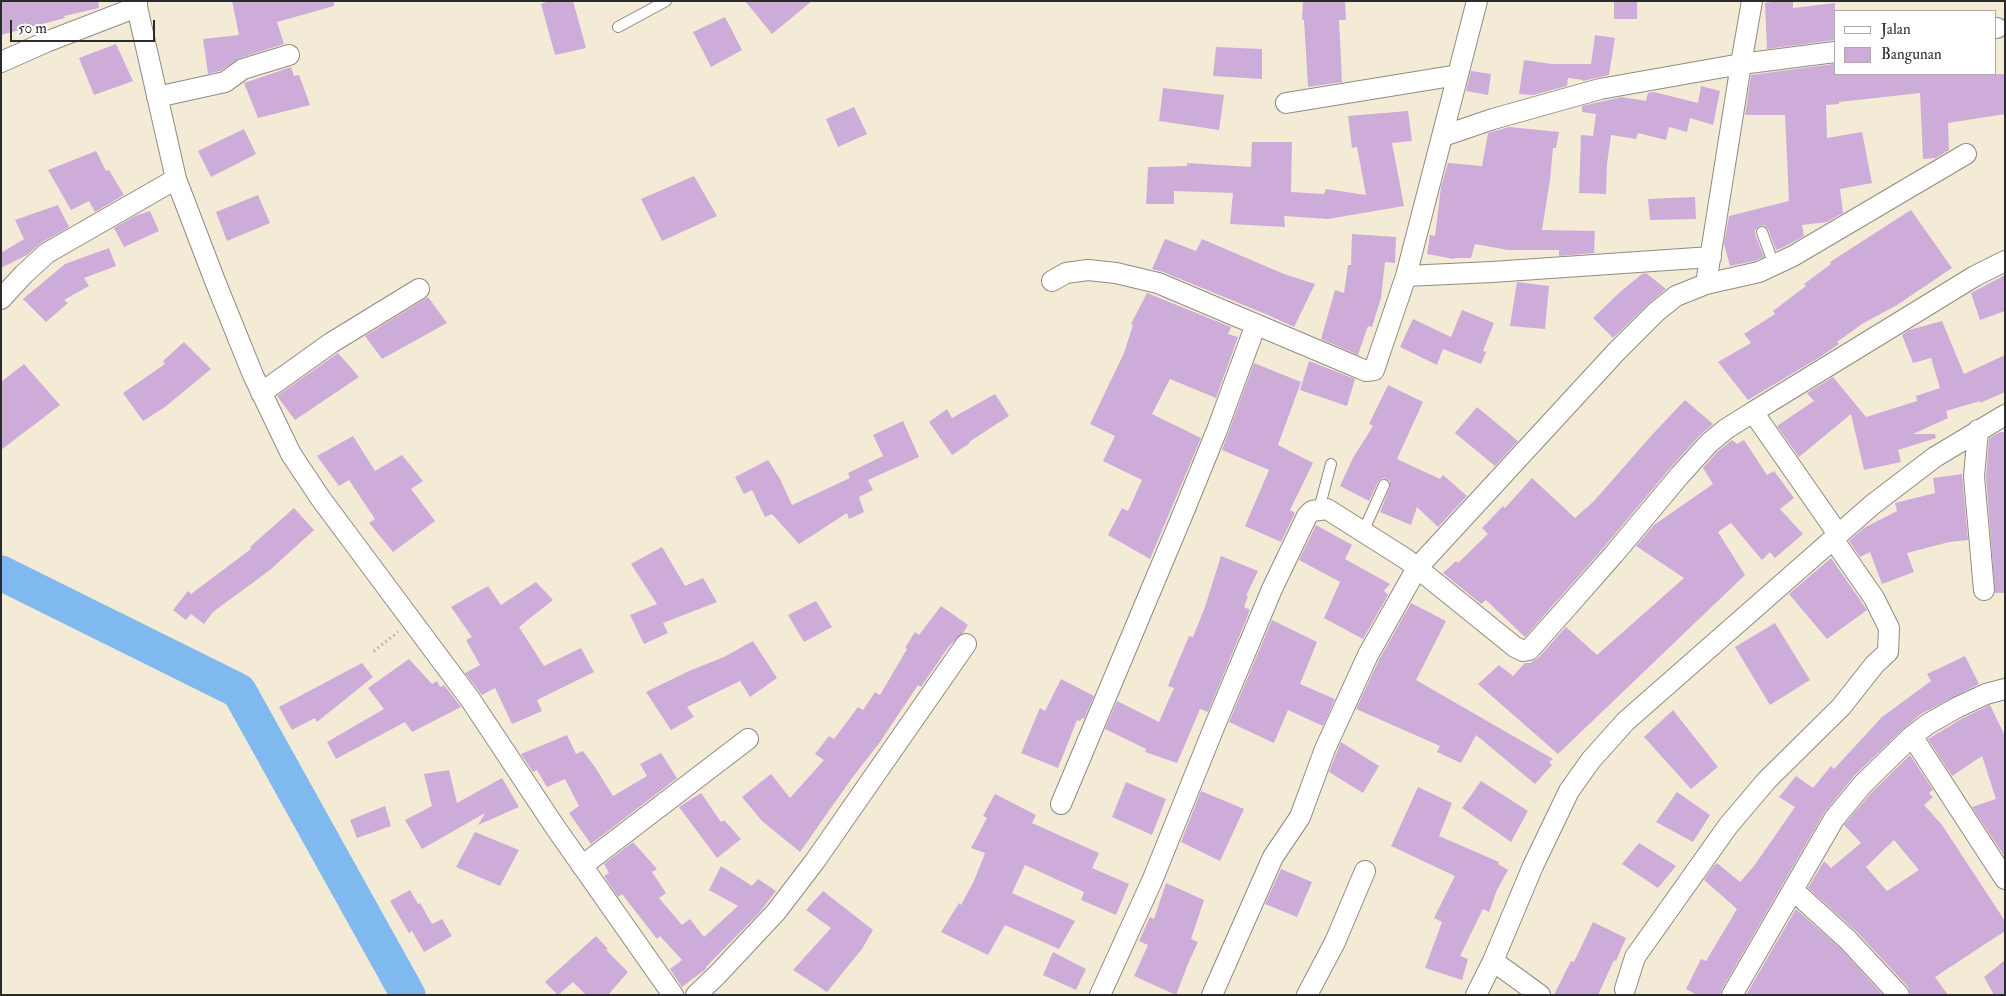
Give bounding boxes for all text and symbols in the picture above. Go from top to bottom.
scale bar [12,10,158,42]
legend [1834,10,1996,75]
text: 50 m [18,19,47,38]
text: Jalan [1881,20,1911,39]
text: Bangunan [1881,45,1942,64]

